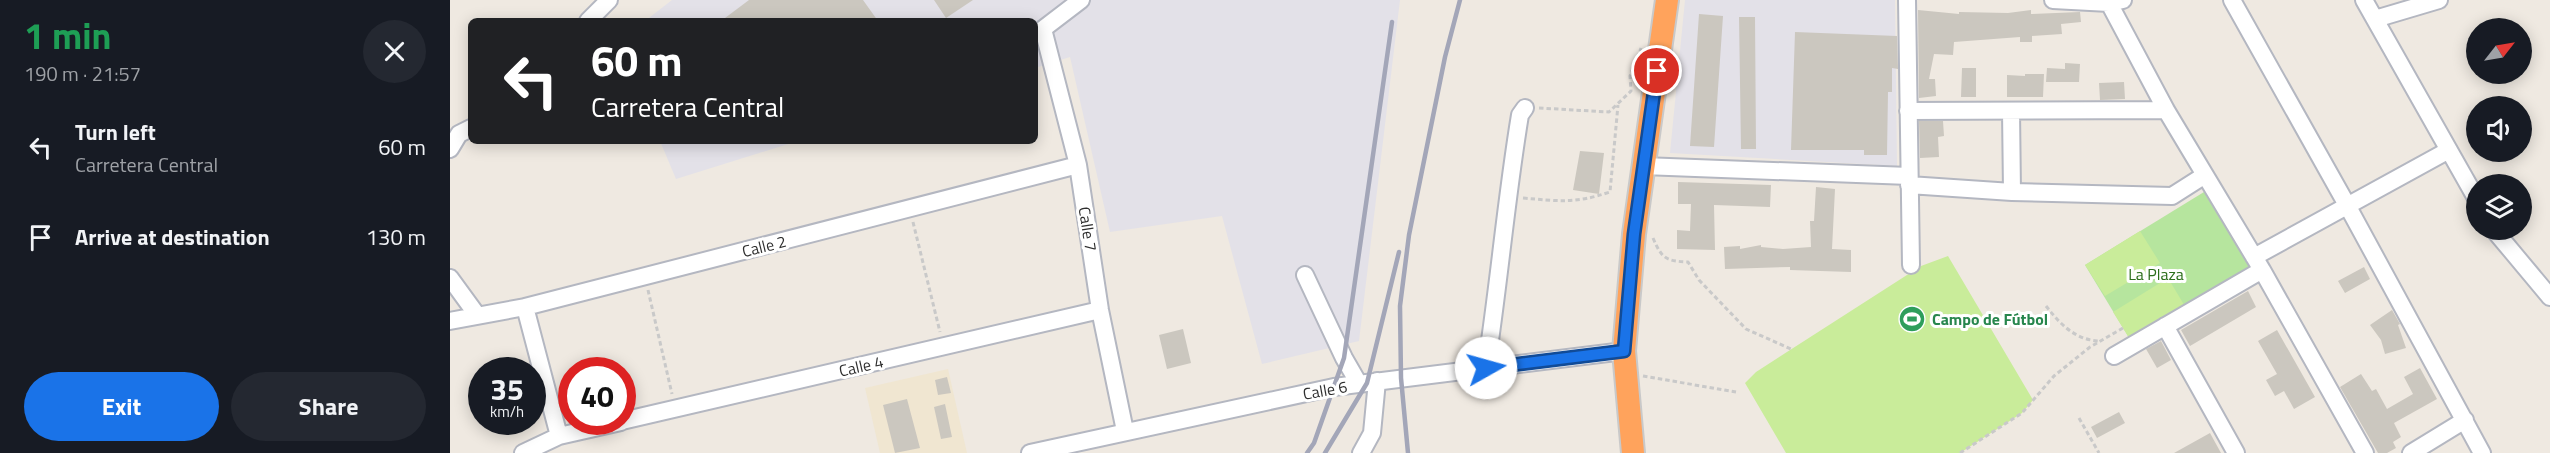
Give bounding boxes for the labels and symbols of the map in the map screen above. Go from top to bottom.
north arrow [2466,18,2532,84]
pin [1631,45,1682,96]
street label: Calle 7 [1073,205,1103,253]
street label: Calle 2 [739,229,789,263]
park label: La Plaza [2128,262,2184,286]
sports icon: Campo de Fútbol [1897,304,1927,334]
place label: Campo de Fútbol [1932,307,2048,331]
position arrow [1454,336,1518,400]
street label: Calle 4 [837,349,885,383]
speed limit sign: 40 [558,357,636,435]
street label: Calle 6 [1301,374,1349,406]

